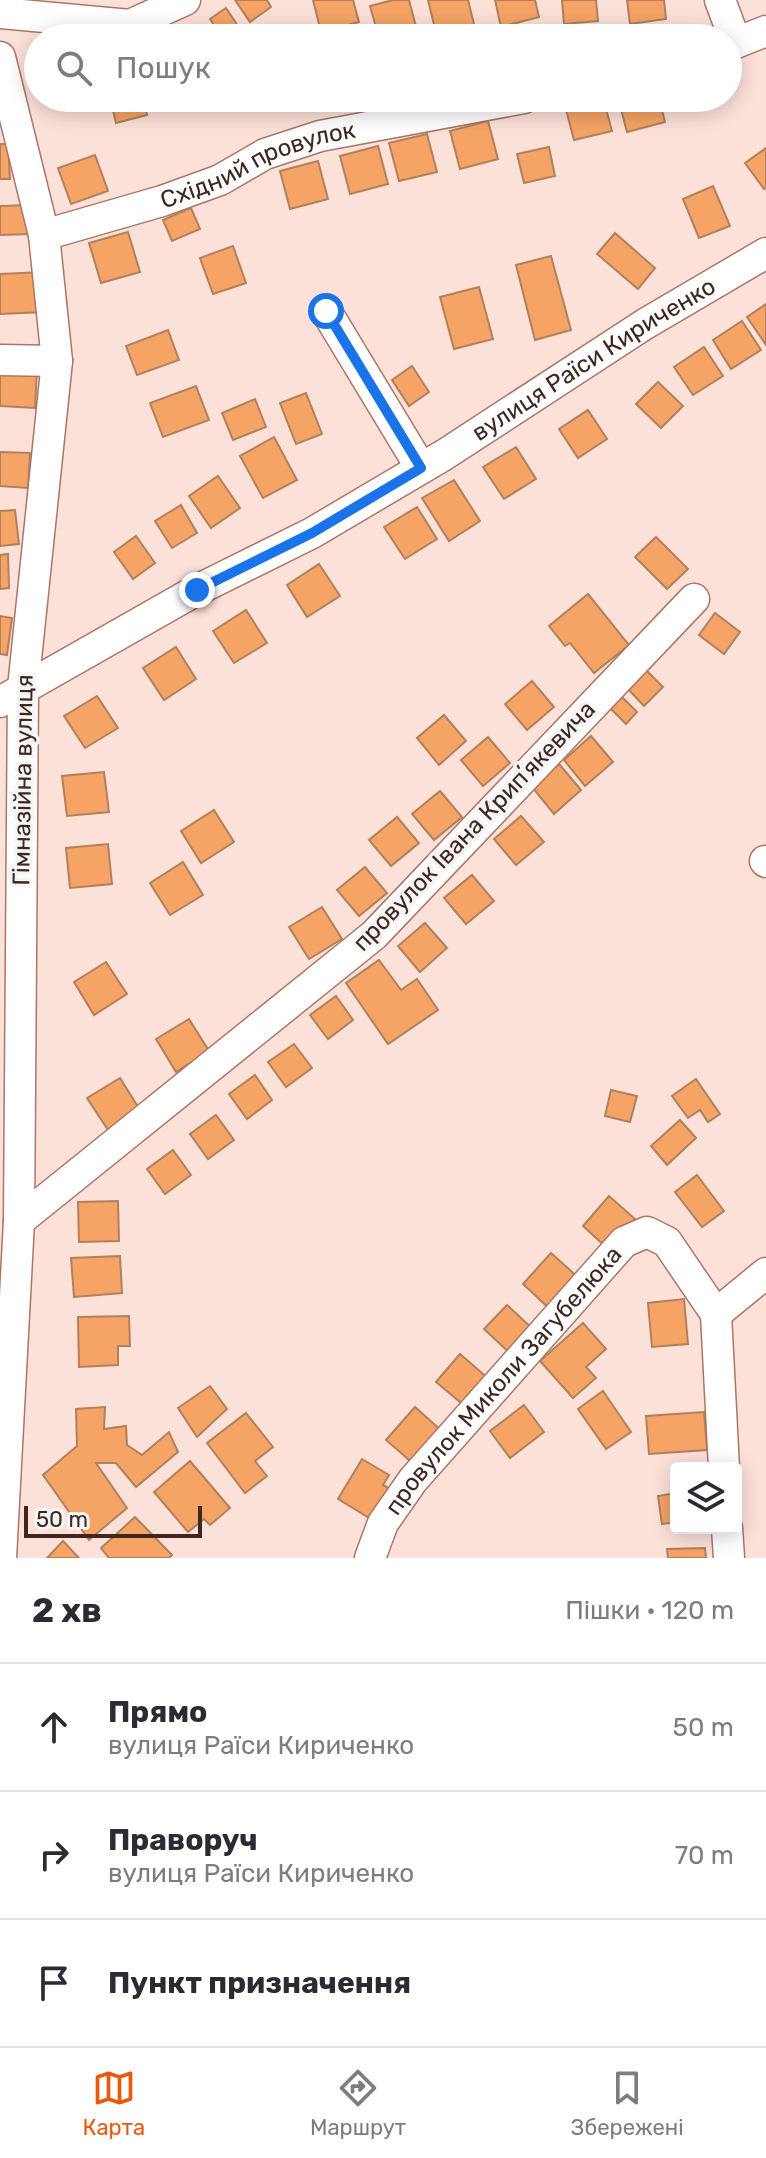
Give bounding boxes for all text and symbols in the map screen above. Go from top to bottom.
search box [24,24,742,112]
icon: search [52,46,96,90]
text: Пошук [116,50,211,86]
street label: Східний провулок [157,116,358,214]
street label: вулиця Раїси Кириченко [467,272,720,447]
route start [308,293,344,329]
route end [179,572,215,608]
street label: Гімназійна вулиця [7,674,39,886]
street label: провулок Івана Крипʼякевича [347,695,601,957]
street label: провулок Миколи Загубелюка [379,1241,628,1520]
map controls [670,1462,742,1534]
button: layers [670,1462,742,1534]
scale bar [24,1502,202,1538]
text: 50 m [36,1506,88,1533]
text: 2 хв [32,1590,102,1631]
text: Пішки · 120 m [565,1595,734,1626]
text: Прямо [108,1694,207,1730]
icon: ahead [32,1705,76,1749]
text: 50 m [673,1712,734,1743]
text: вулиця Раїси Кириченко [108,1730,414,1761]
text: Праворуч [108,1822,258,1858]
icon: right [32,1833,76,1877]
text: 70 m [675,1840,734,1871]
text: вулиця Раїси Кириченко [108,1858,414,1889]
icon: arrive [32,1961,76,2005]
text: Пункт призначення [108,1965,411,2001]
tab: Карта [82,2066,145,2141]
tab: Маршрут [310,2066,406,2141]
tab: Збережені [571,2066,684,2141]

